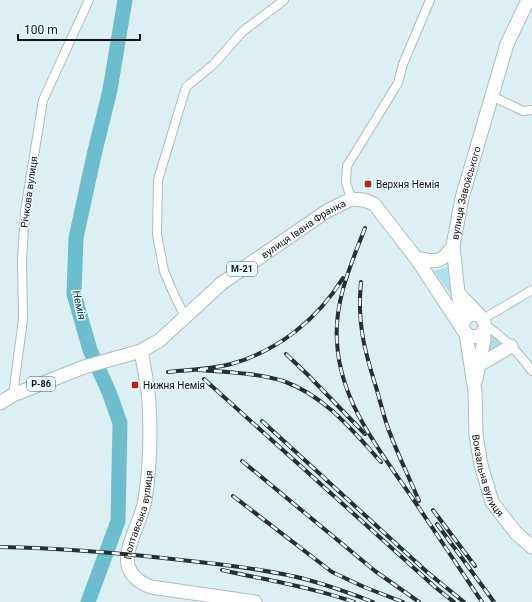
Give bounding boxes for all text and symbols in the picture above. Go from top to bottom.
scale bar [18,16,140,42]
text: 100 m [24,23,58,37]
street label: вулиця Завойського [449,145,482,240]
street label: Річкова вулиця [19,156,39,228]
marker: Верхня Немія [363,179,373,189]
place label: Верхня Немія [376,179,440,190]
street label: вулиця Івана Франка [259,197,347,260]
road number: М-21 [227,262,257,276]
water label: Немія [70,289,88,321]
road number: Р-86 [27,377,55,391]
marker: Нижня Немія [130,380,140,390]
place label: Нижня Немія [143,380,205,391]
street label: Вокзальна вулиця [470,433,506,518]
street label: Полтавська вулиця [122,470,154,560]

